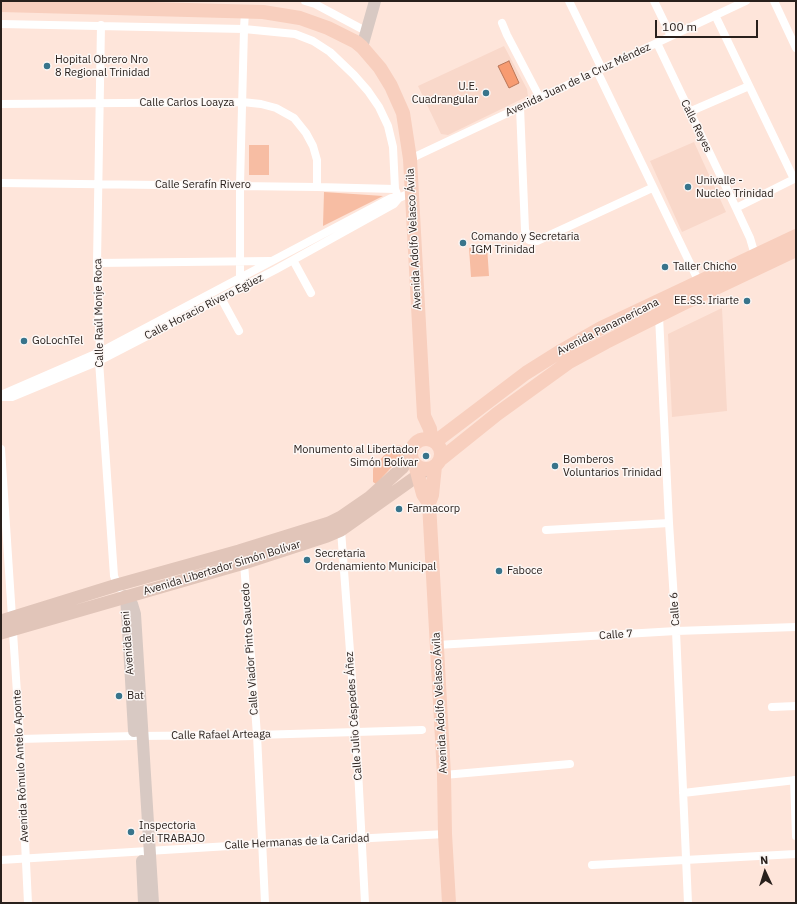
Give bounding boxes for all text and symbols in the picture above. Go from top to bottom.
scale bar [657,12,760,38]
text: 100 m [662,19,697,34]
street label: Avenida Juan de la Cruz Méndez [503,41,653,119]
place label: Hopital Obrero Nro 8 Regional Trinidad [55,53,150,79]
marker: Hopital Obrero Nro 8 Regional Trinidad [42,61,52,71]
place label: U.E. Cuadrangular [412,80,478,106]
marker: U.E. Cuadrangular [481,88,491,98]
street label: Calle Carlos Loayza [140,96,234,110]
street label: Calle Reyes [678,98,714,154]
street label: Avenida Adolfo Velasco Ávila [404,168,424,310]
place label: Univalle - Nucleo Trinidad [696,174,774,200]
street label: Calle Serafín Rivero [155,178,251,192]
marker: Univalle - Nucleo Trinidad [683,182,693,192]
place label: Comando y Secretaria IGM Trinidad [471,230,579,256]
marker: Comando y Secretaria IGM Trinidad [458,238,468,248]
street label: Calle Raúl Monje Roca [91,258,107,368]
place label: Taller Chicho [673,260,737,274]
marker: Taller Chicho [660,262,670,272]
street label: Calle Horacio Rivero Egüez [142,271,266,343]
place label: EE.SS. Iriarte [674,294,739,308]
street label: Avenida Panamericana [555,296,661,358]
marker: EE.SS. Iriarte [742,296,752,306]
place label: GoLochTel [32,334,83,348]
marker: GoLochTel [19,336,29,346]
place label: Monumento al Libertador Simón Bolívar [293,443,418,469]
marker: Monumento al Libertador Simón Bolívar [421,451,431,461]
place label: Bomberos Voluntarios Trinidad [563,453,662,479]
marker: Bomberos Voluntarios Trinidad [550,461,560,471]
place label: Farmacorp [407,502,460,516]
marker: Farmacorp [394,504,404,514]
street label: Avenida Libertador Simón Bolívar [142,538,302,598]
place label: Secretaria Ordenamiento Municipal [315,547,436,573]
marker: Secretaria Ordenamiento Municipal [302,555,312,565]
place label: Faboce [507,564,543,578]
marker: Faboce [494,566,504,576]
street label: Calle Viador Pinto Saucedo [239,582,261,716]
street label: Calle 6 [667,592,683,626]
street label: Avenida Beni [119,610,137,676]
street label: Calle 7 [599,627,633,643]
street label: Avenida Adolfo Velasco Ávila [430,632,450,774]
street label: Calle Julio Céspedes Áñez [343,651,365,781]
street label: Avenida Rómulo Antelo Aponte [10,689,32,843]
place label: Bat [127,689,144,703]
marker: Bat [114,691,124,701]
street label: Calle Rafael Arteaga [171,728,271,742]
place label: Inspectoria del TRABAJO [139,819,205,845]
marker: Inspectoria del TRABAJO [126,827,136,837]
street label: Calle Hermanas de la Caridad [224,832,370,852]
north arrow [745,852,785,892]
text: N [760,853,769,867]

